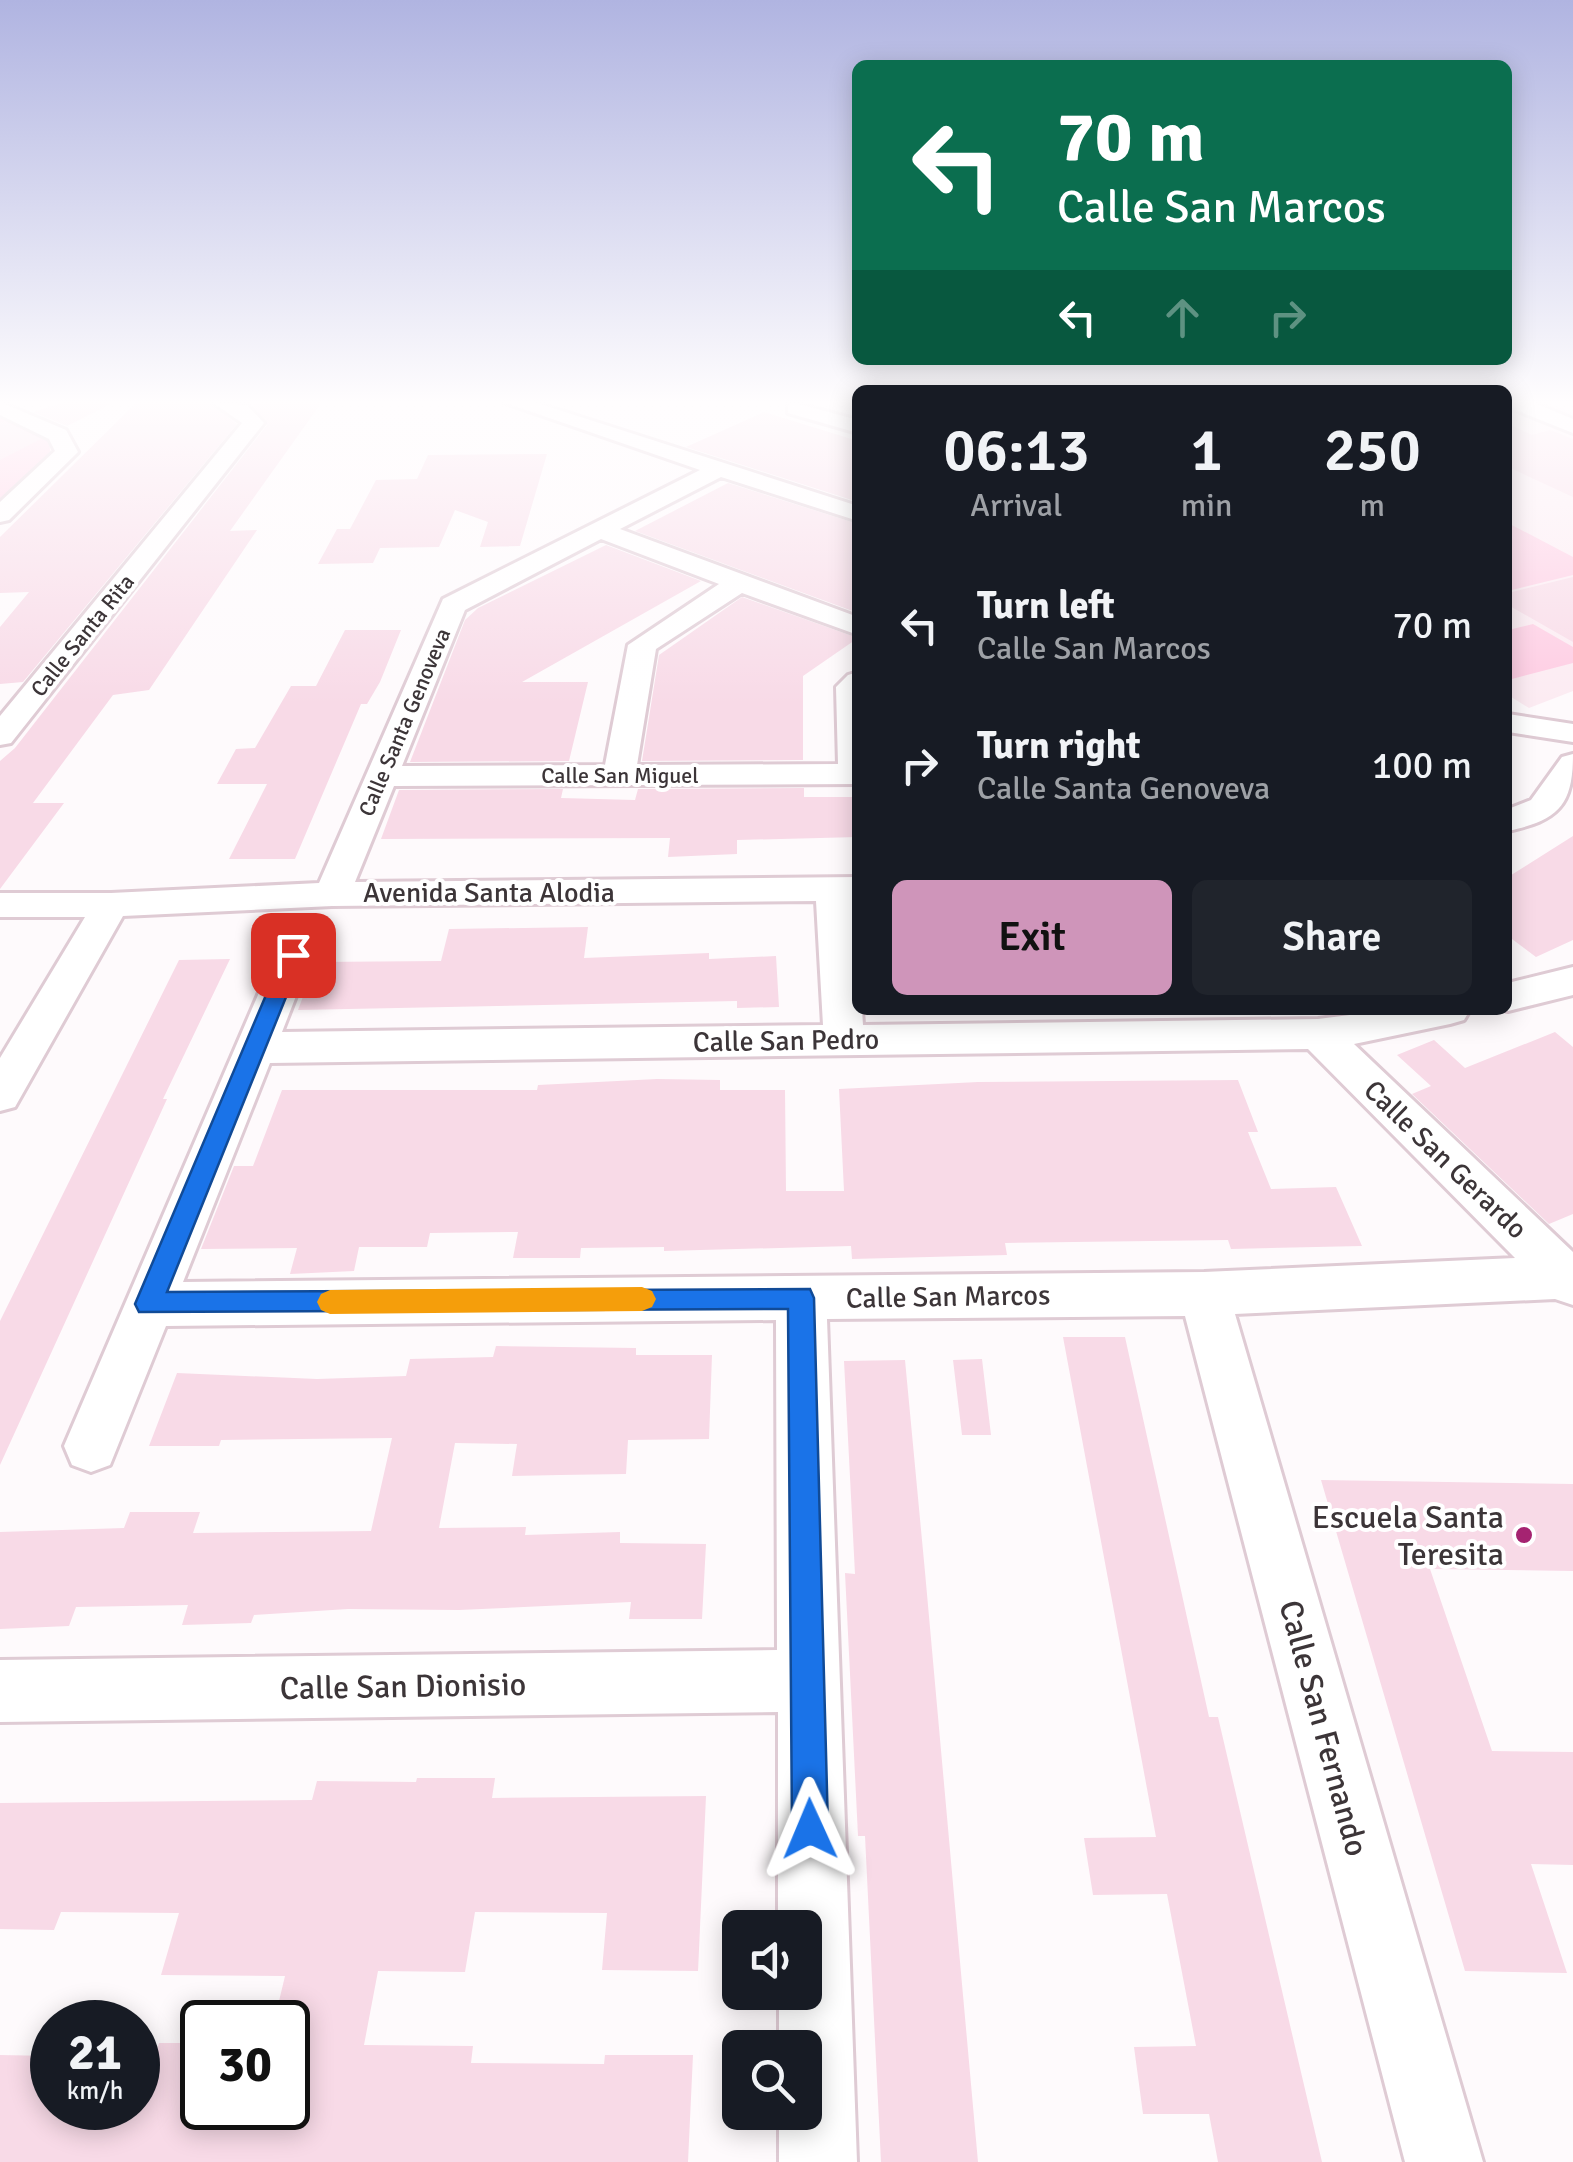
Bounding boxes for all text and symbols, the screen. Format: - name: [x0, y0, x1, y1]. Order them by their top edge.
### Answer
- text: 70 m: [1057, 94, 1205, 180]
- icon: left: [892, 100, 1022, 230]
- text: Calle San Marcos: [1057, 180, 1386, 235]
- icon: left: [1050, 290, 1105, 345]
- icon: ahead: [1155, 290, 1210, 345]
- icon: right: [1260, 290, 1315, 345]
- text: 06:13: [943, 414, 1090, 488]
- text: 1: [1190, 414, 1223, 488]
- text: 250: [1324, 414, 1421, 488]
- text: Arrival: [970, 486, 1063, 525]
- text: min: [1181, 486, 1232, 525]
- text: m: [1359, 486, 1385, 525]
- street label: Calle Santa Rita: [25, 569, 140, 702]
- text: Turn left: [977, 582, 1115, 629]
- icon: left: [892, 598, 947, 653]
- text: 70 m: [1392, 602, 1472, 649]
- street label: Calle Santa Genoveva: [353, 624, 456, 820]
- text: Calle San Marcos: [977, 629, 1211, 668]
- text: Turn right: [977, 722, 1141, 769]
- icon: right: [892, 738, 947, 793]
- text: 100 m: [1372, 742, 1472, 789]
- street label: Calle San Miguel: [541, 762, 699, 789]
- text: Calle Santa Genoveva: [977, 769, 1270, 808]
- street label: Avenida Santa Alodia: [363, 876, 615, 910]
- button: Exit: [892, 880, 1172, 995]
- button: Share: [1192, 880, 1472, 995]
- pin: [251, 913, 336, 998]
- icon: arrive: [266, 928, 321, 983]
- street label: Calle San Pedro: [693, 1022, 880, 1060]
- street label: Calle San Gerardo: [1357, 1073, 1534, 1246]
- street label: Calle San Marcos: [845, 1278, 1051, 1316]
- place label: Escuela Santa Teresita: [1312, 1498, 1504, 1574]
- marker: Escuela Santa Teresita: [1513, 1524, 1535, 1546]
- street label: Calle San Fernando: [1271, 1596, 1376, 1860]
- street label: Calle San Dionisio: [279, 1665, 527, 1708]
- position arrow: [758, 1777, 862, 1881]
- map controls: [722, 1910, 822, 2130]
- button: sound: [722, 1910, 822, 2010]
- speed limit sign: 30: [180, 2000, 310, 2130]
- text: 21: [68, 2022, 122, 2084]
- button: search: [722, 2030, 822, 2130]
- text: km/h: [67, 2075, 123, 2106]

